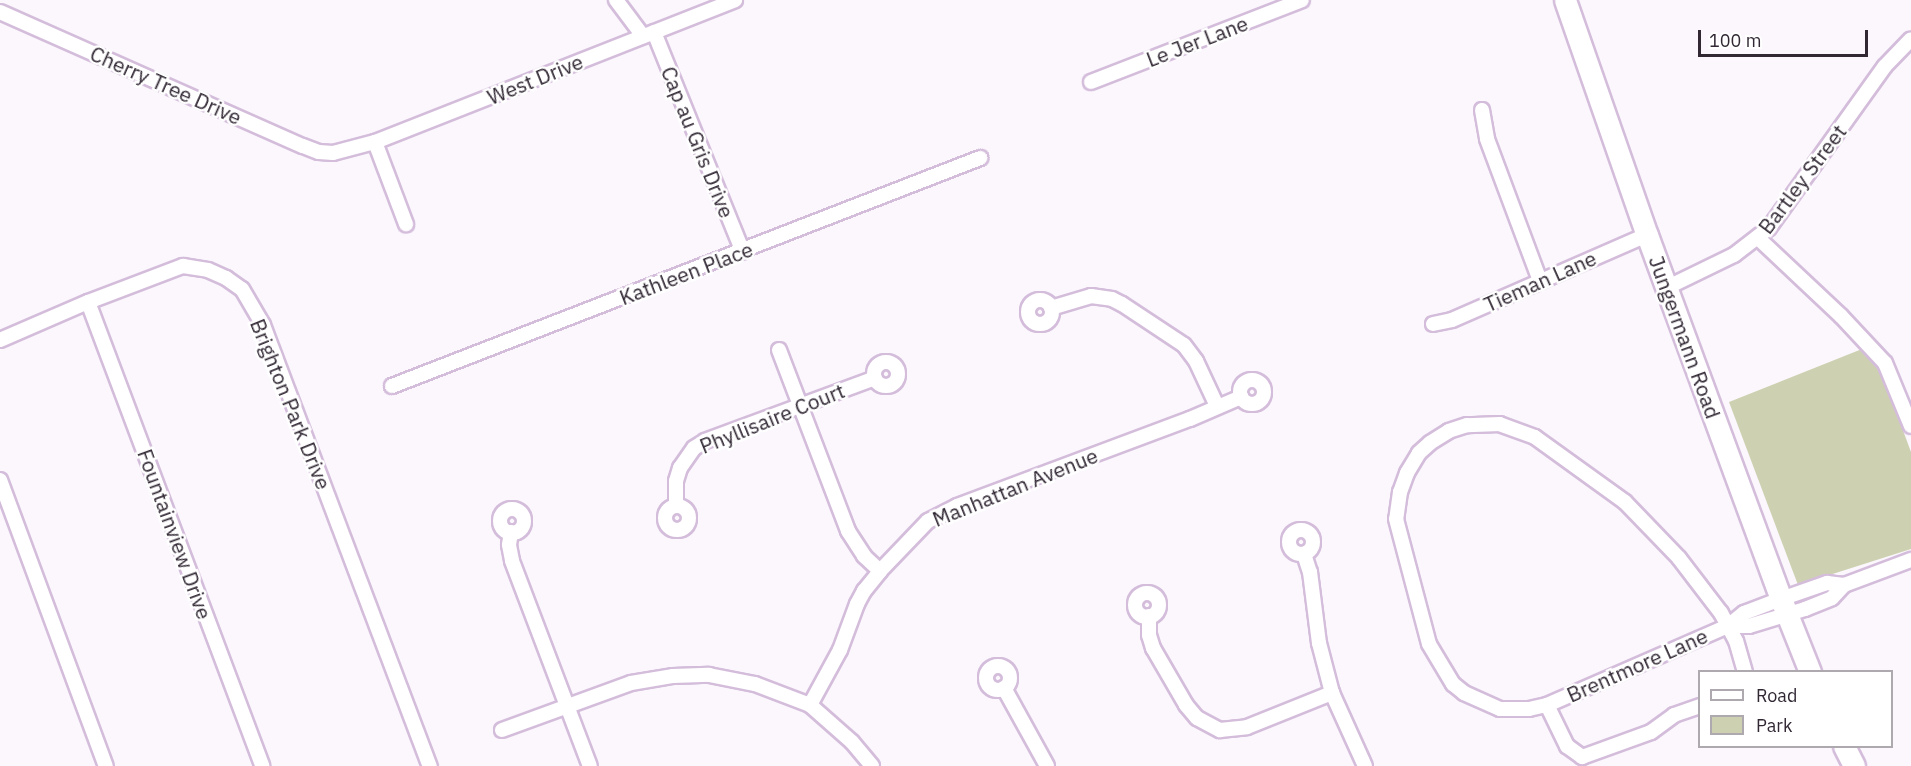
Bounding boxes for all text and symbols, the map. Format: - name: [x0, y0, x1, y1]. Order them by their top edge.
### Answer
- street label: Le Jer Lane: [1143, 10, 1251, 72]
- scale bar: [1701, 18, 1870, 56]
- text: 100 m: [1709, 29, 1761, 52]
- street label: Cherry Tree Drive: [86, 40, 246, 130]
- street label: West Drive: [483, 48, 587, 110]
- street label: Cap au Gris Drive: [656, 63, 740, 221]
- street label: Bartley Street: [1753, 119, 1851, 239]
- street label: Kathleen Place: [616, 236, 756, 310]
- street label: Tieman Lane: [1480, 245, 1600, 317]
- street label: Jungermann Road: [1644, 252, 1726, 422]
- street label: Brighton Park Drive: [245, 315, 337, 493]
- street label: Phyllisaire Court: [696, 377, 848, 459]
- street label: Manhattan Avenue: [929, 442, 1101, 532]
- street label: Fountainview Drive: [133, 445, 217, 623]
- street label: Brentmore Lane: [1563, 623, 1711, 707]
- legend: [1698, 670, 1893, 748]
- text: Road: [1756, 684, 1797, 707]
- text: Park: [1756, 714, 1792, 737]

